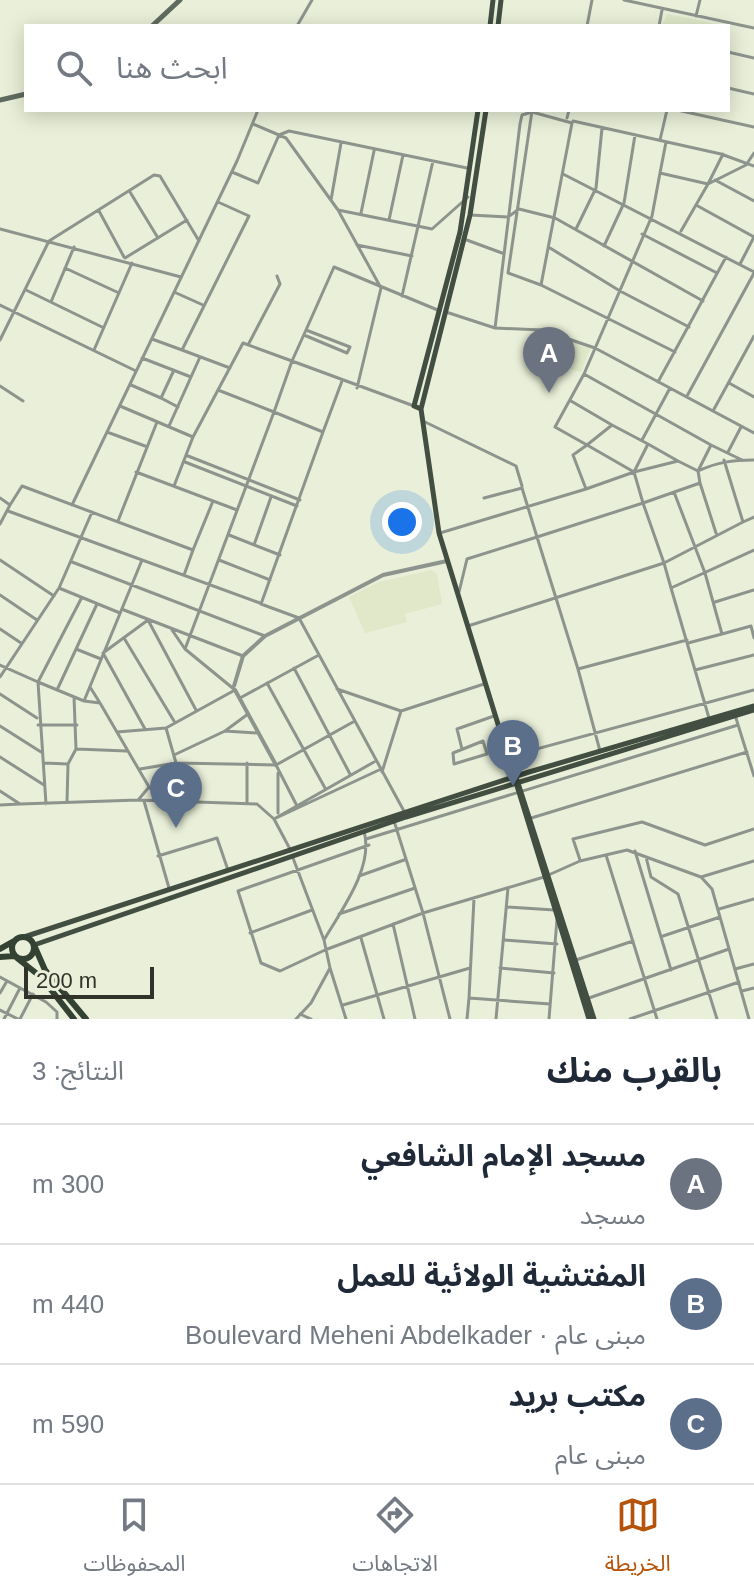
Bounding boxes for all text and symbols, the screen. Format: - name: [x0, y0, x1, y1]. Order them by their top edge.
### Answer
- search box: [24, 24, 730, 112]
- icon: search: [52, 46, 96, 90]
- text: ابحث هنا: [116, 51, 228, 84]
- pin: A: [523, 327, 575, 393]
- your location: [382, 502, 422, 542]
- pin: B: [487, 720, 539, 786]
- pin: C: [150, 762, 202, 828]
- scale bar: [24, 963, 154, 999]
- text: 200 m: [36, 968, 97, 993]
- text: بالقرب منك: [547, 1051, 722, 1089]
- text: النتائج: 3: [32, 1056, 124, 1086]
- text: مسجد الإمام الشافعي: [361, 1139, 646, 1172]
- text: 300 m: [32, 1169, 104, 1199]
- text: A: [687, 1169, 705, 1199]
- text: مسجد: [580, 1200, 646, 1230]
- text: المفتشية الولائية للعمل: [337, 1259, 646, 1292]
- text: 440 m: [32, 1289, 104, 1319]
- text: B: [687, 1289, 705, 1319]
- text: مبنى عام · Boulevard Meheni Abdelkader: [185, 1320, 646, 1350]
- text: مكتب بريد: [508, 1379, 646, 1412]
- text: 590 m: [32, 1409, 104, 1439]
- text: C: [687, 1409, 705, 1439]
- text: مبنى عام: [555, 1440, 646, 1470]
- tab: المحفوظات: [83, 1493, 185, 1587]
- tab: الاتجاهات: [352, 1493, 438, 1587]
- tab: الخريطة: [605, 1493, 671, 1587]

